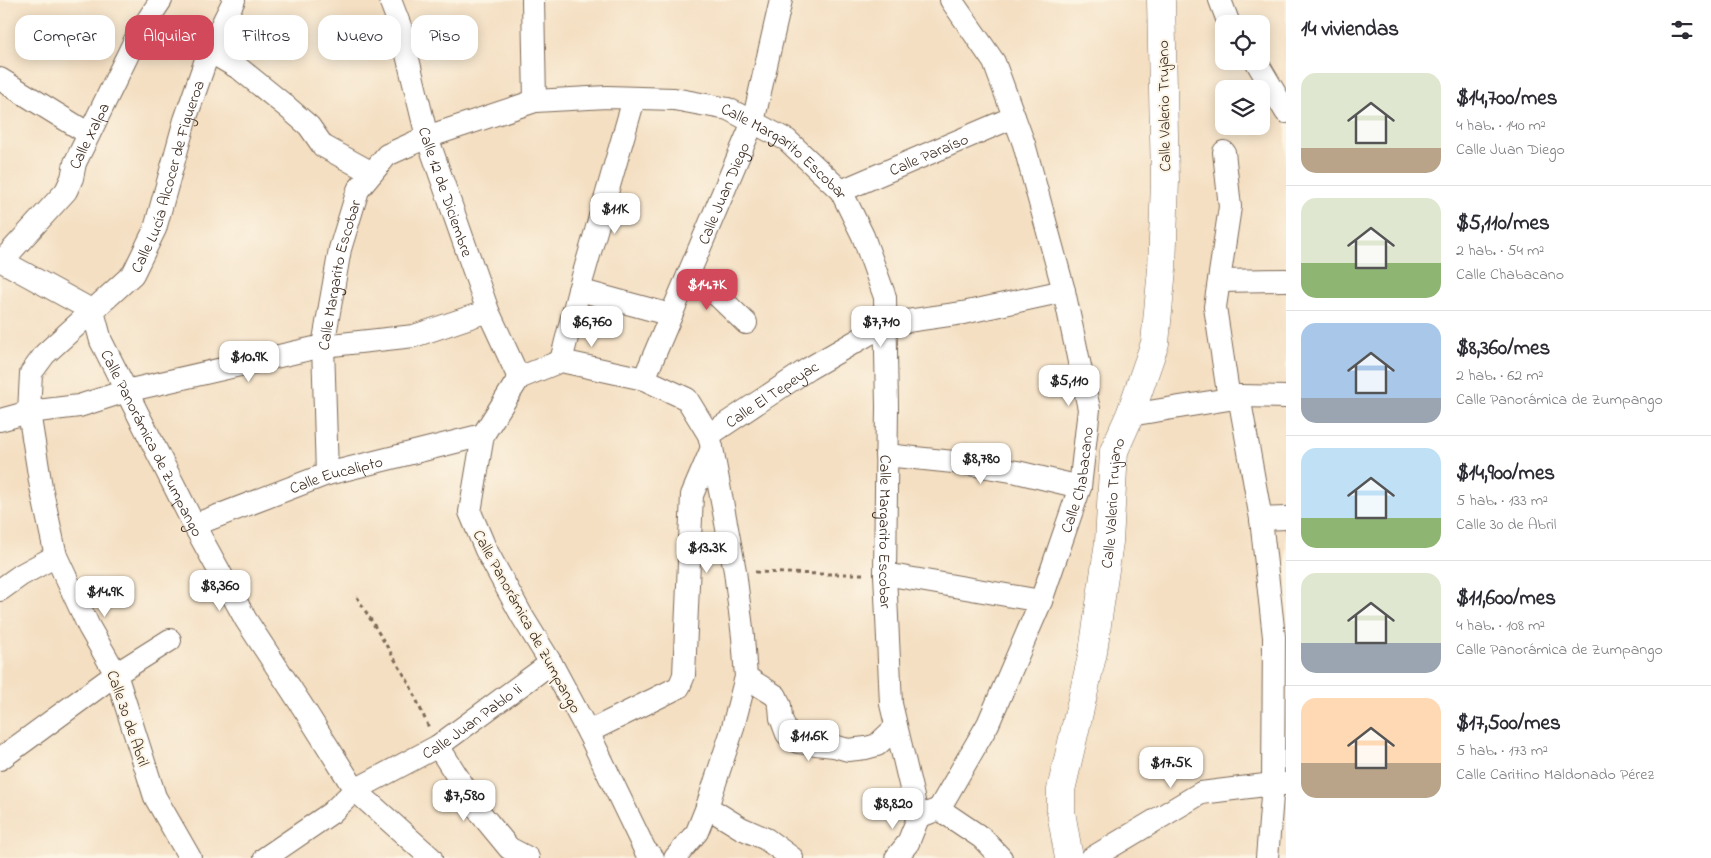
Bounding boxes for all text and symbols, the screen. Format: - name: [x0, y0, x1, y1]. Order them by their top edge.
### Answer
- chip: Comprar: [15, 15, 115, 60]
- chip: Alquilar: [125, 15, 214, 60]
- chip: Filtros: [224, 15, 308, 60]
- chip: Nuevo: [318, 15, 401, 60]
- chip: Piso: [411, 15, 478, 60]
- map controls: [1215, 15, 1270, 135]
- button: locate: [1215, 15, 1270, 70]
- text: 14 viviendas: [1301, 15, 1399, 45]
- icon: filters: [1668, 16, 1696, 44]
- street label: Calle Valerio Trujano: [1152, 40, 1178, 172]
- street label: Calle Lucía Alcocer de Figueroa: [125, 77, 212, 277]
- button: layers: [1215, 80, 1270, 135]
- text: $14,700/mes: [1456, 84, 1557, 114]
- icon: home: [1341, 93, 1401, 153]
- street label: Calle Margarito Escobar: [719, 98, 853, 203]
- street label: Calle Xalpa: [64, 99, 117, 171]
- text: 4 hab. · 140 m²: [1456, 114, 1546, 138]
- street label: Calle 12 de Diciembre: [411, 125, 478, 261]
- street label: Calle Paraíso: [886, 128, 972, 183]
- text: Calle Juan Diego: [1456, 138, 1565, 162]
- street label: Calle Juan Diego: [692, 139, 757, 249]
- pin: $11K: [585, 192, 645, 235]
- street label: Calle Margarito Escobar: [312, 197, 368, 352]
- text: $11K: [601, 197, 629, 221]
- text: $5,110/mes: [1456, 209, 1550, 239]
- icon: home: [1341, 218, 1401, 278]
- text: 2 hab. · 54 m²: [1456, 239, 1544, 263]
- text: Calle Chabacano: [1456, 263, 1564, 287]
- pin: $14.7K: [666, 268, 748, 311]
- text: $14.7K: [688, 273, 726, 297]
- pin: $6,760: [551, 306, 633, 348]
- pin: $7,710: [840, 306, 922, 348]
- text: $6,760: [572, 310, 612, 334]
- text: $7,710: [862, 310, 900, 334]
- text: $8,360/mes: [1456, 334, 1550, 364]
- pin: $10.9K: [208, 340, 290, 383]
- icon: home: [1341, 343, 1401, 403]
- text: $10.9K: [230, 345, 268, 369]
- street label: Calle Panorámica de Zumpango: [93, 346, 208, 542]
- street label: Calle El Tepeyac: [721, 355, 824, 435]
- pin: $5,110: [1028, 364, 1110, 407]
- text: 2 hab. · 62 m²: [1456, 364, 1543, 388]
- text: $5,110: [1050, 369, 1088, 393]
- text: Calle Panorámica de Zumpango: [1456, 388, 1663, 412]
- street label: Calle Chabacano: [1055, 426, 1101, 537]
- street label: Calle Valerio Trujano: [1095, 434, 1133, 570]
- pin: $8,780: [940, 442, 1022, 485]
- text: $8,780: [962, 447, 1000, 471]
- street label: Calle Eucalipto: [286, 451, 386, 501]
- street label: Calle Margarito Escobar: [871, 455, 897, 609]
- text: $14,900/mes: [1456, 459, 1555, 489]
- icon: home: [1341, 468, 1401, 528]
- text: 5 hab. · 133 m²: [1456, 489, 1548, 513]
- text: Calle 30 de Abril: [1456, 513, 1556, 537]
- street label: Calle Panorámica de Zumpango: [466, 526, 587, 718]
- pin: $13.3K: [666, 532, 748, 574]
- text: $13.3K: [687, 536, 727, 560]
- pin: $8,360: [179, 570, 261, 612]
- text: $8,360: [201, 574, 240, 598]
- pin: $14.9K: [64, 576, 146, 618]
- text: $14.9K: [86, 580, 124, 604]
- text: $11,600/mes: [1456, 584, 1556, 614]
- icon: home: [1341, 593, 1401, 653]
- text: 4 hab. · 108 m²: [1456, 614, 1545, 638]
- text: Calle Panorámica de Zumpango: [1456, 638, 1663, 662]
- street label: Calle 30 de Abril: [99, 667, 155, 770]
- street label: Calle Juan Pablo Ii: [418, 678, 528, 766]
- text: $17,500/mes: [1456, 709, 1561, 739]
- icon: home: [1341, 718, 1401, 778]
- pin: $11.6K: [768, 720, 850, 762]
- text: $11.6K: [790, 724, 828, 748]
- text: 5 hab. · 173 m²: [1456, 739, 1548, 763]
- pin: $17.5K: [1130, 746, 1212, 789]
- text: $17.5K: [1150, 751, 1192, 775]
- text: Calle Caritino Maldonado Pérez: [1456, 763, 1654, 787]
- pin: $7,580: [423, 780, 505, 822]
- text: $7,580: [443, 784, 485, 808]
- pin: $8,820: [852, 788, 934, 830]
- text: $8,820: [873, 792, 913, 816]

